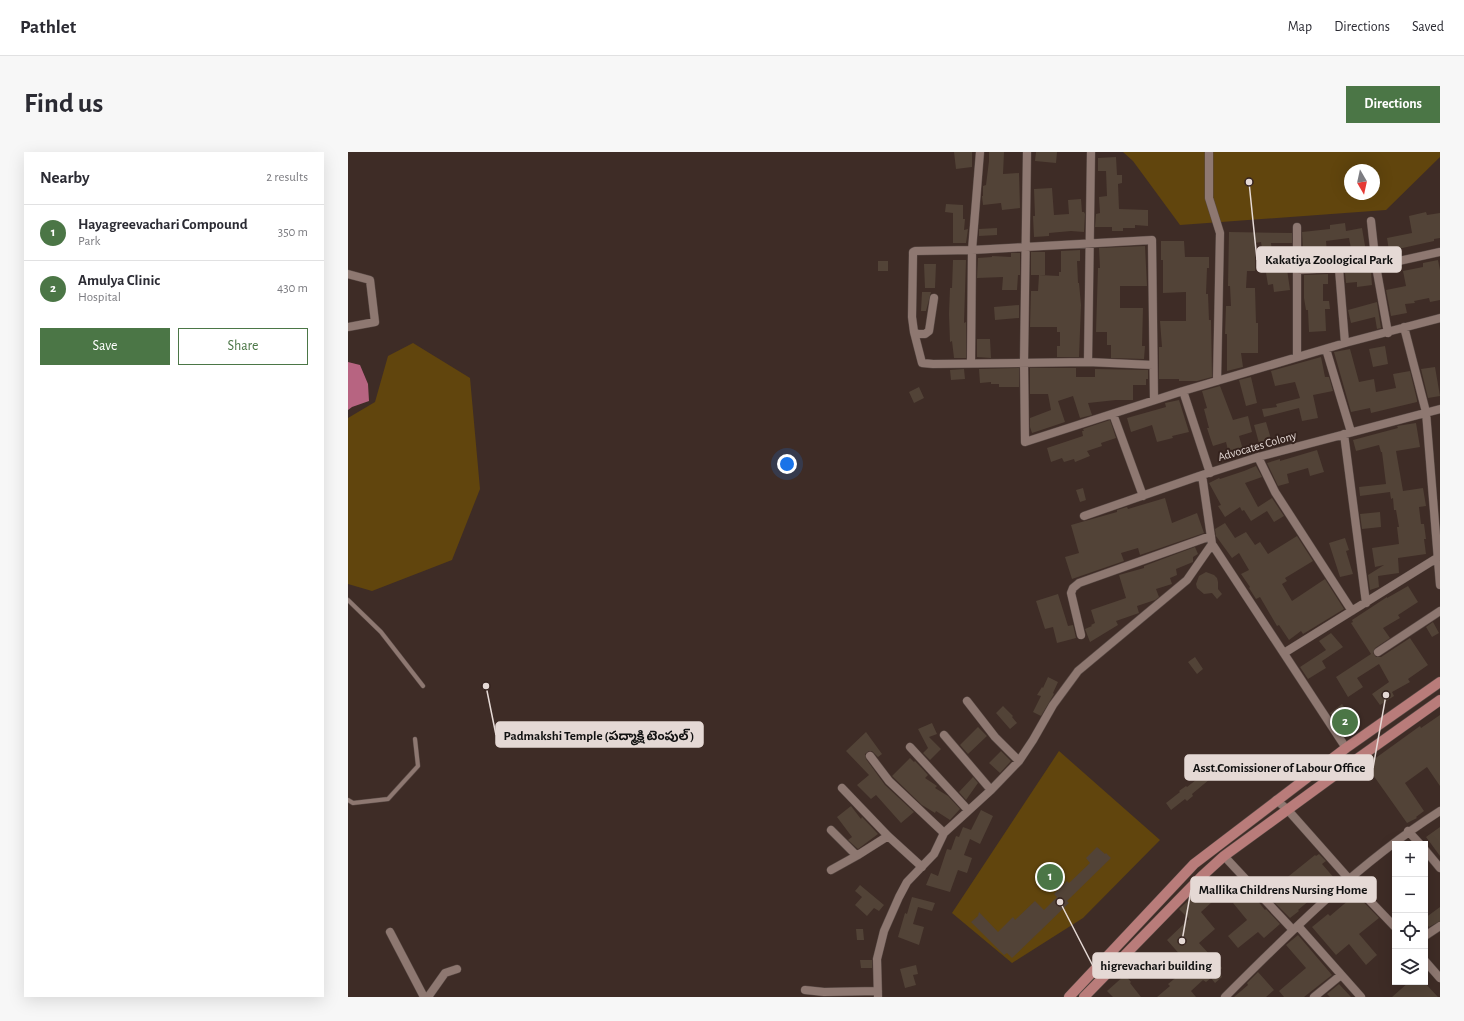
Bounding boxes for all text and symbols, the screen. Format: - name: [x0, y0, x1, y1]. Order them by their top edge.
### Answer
- text: Pathlet: [20, 18, 76, 37]
- text: Map: [1288, 20, 1312, 34]
- text: Directions: [1334, 20, 1390, 34]
- text: Saved: [1412, 20, 1444, 34]
- button: Directions: [1346, 86, 1440, 123]
- text: Find us: [24, 90, 103, 118]
- north arrow: [1344, 164, 1380, 200]
- text: Nearby: [40, 169, 90, 186]
- text: 2 results: [266, 171, 308, 184]
- text: Hayagreevachari Compound: [78, 217, 248, 232]
- text: 1: [51, 226, 55, 239]
- text: 350 m: [278, 226, 308, 239]
- text: Park: [78, 235, 100, 248]
- callout: Kakatiya Zoological Park: [1257, 247, 1401, 272]
- text: Kakatiya Zoological Park: [1265, 254, 1393, 267]
- text: Amulya Clinic: [78, 273, 160, 288]
- text: 2: [50, 282, 56, 295]
- text: 430 m: [277, 282, 308, 295]
- text: Hospital: [78, 291, 121, 304]
- button: Save: [40, 328, 170, 365]
- button: Share: [178, 328, 308, 365]
- street label: Advocates Colony: [1216, 429, 1298, 464]
- your location: [777, 454, 797, 474]
- pin: 2: [1332, 707, 1358, 737]
- callout: Padmakshi Temple (పద్మాక్షి టెంపుల్ ): [496, 722, 703, 747]
- text: Padmakshi Temple (పద్మాక్షి టెంపుల్ ): [504, 728, 694, 746]
- callout: Asst.Comissioner of Labour Office: [1185, 755, 1373, 780]
- text: Asst.Comissioner of Labour Office: [1193, 762, 1365, 775]
- map controls: [1392, 841, 1428, 985]
- button: +: [1392, 841, 1428, 877]
- pin: 1: [1037, 862, 1063, 892]
- callout: Mallika Childrens Nursing Home: [1191, 877, 1376, 902]
- button: −: [1392, 877, 1428, 913]
- text: Mallika Childrens Nursing Home: [1199, 884, 1367, 897]
- button: locate: [1392, 913, 1428, 949]
- button: layers: [1392, 949, 1428, 985]
- callout: higrevachari building: [1093, 953, 1220, 978]
- text: higrevachari building: [1100, 960, 1212, 973]

